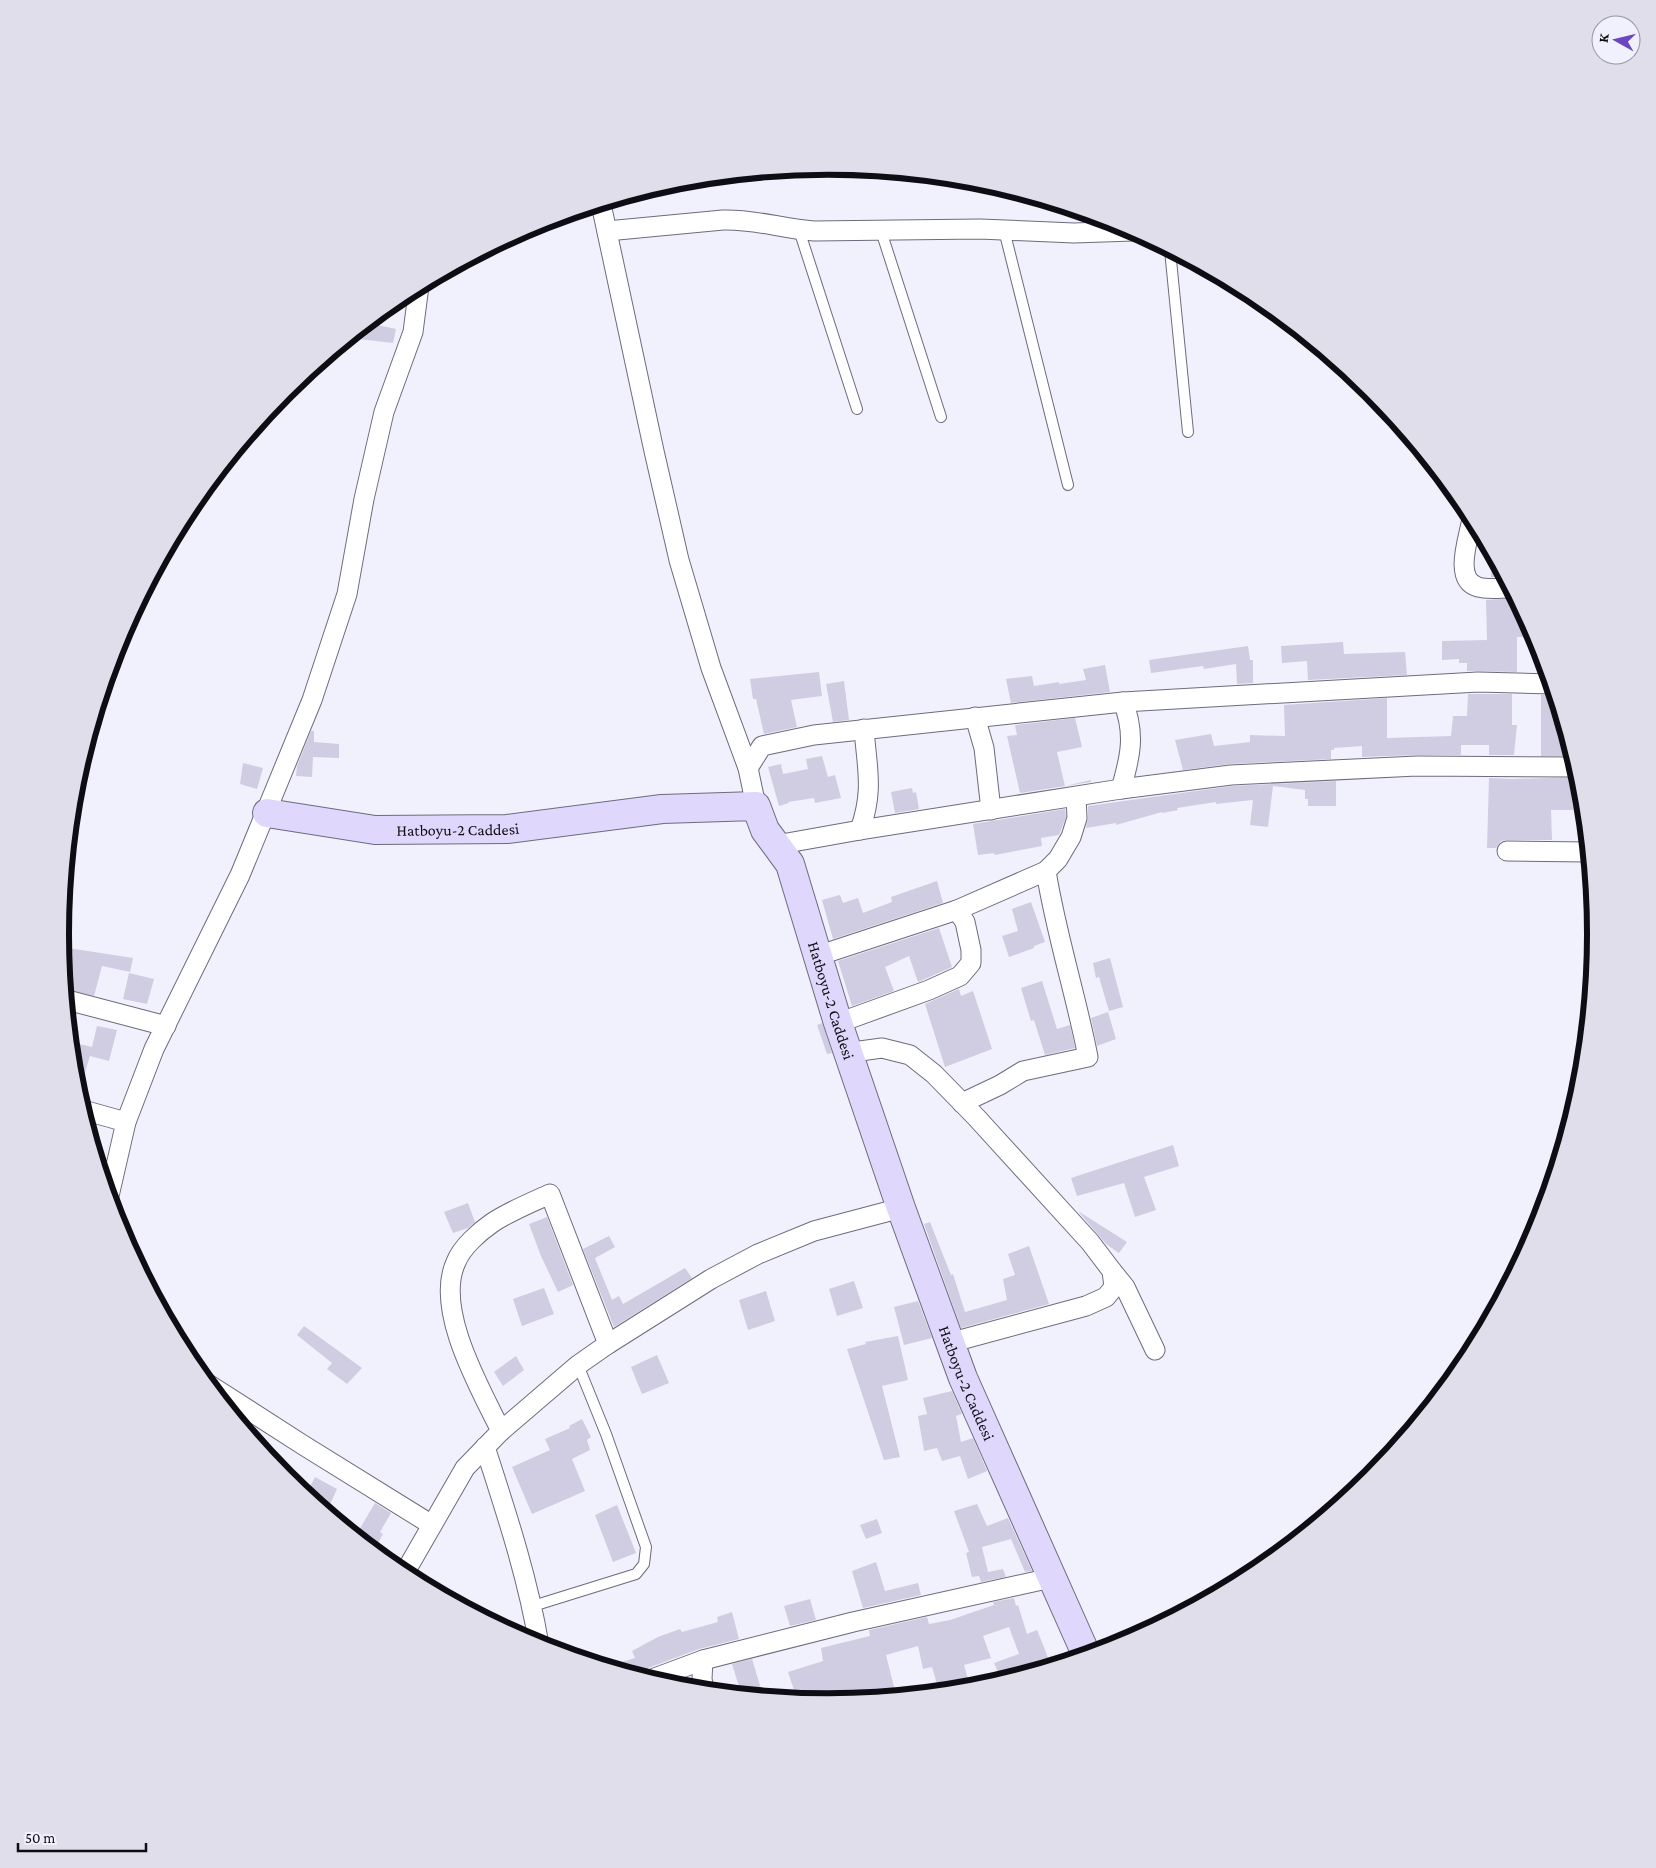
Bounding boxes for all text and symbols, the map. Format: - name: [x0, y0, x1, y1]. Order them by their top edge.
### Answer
- north arrow: [1591, 15, 1641, 65]
- text: K: [1595, 32, 1612, 44]
- street label: Hatboyu-2 Caddesi: [396, 820, 520, 840]
- street label: Hatboyu-2 Caddesi: [805, 939, 858, 1062]
- street label: Hatboyu-2 Caddesi: [936, 1323, 998, 1443]
- scale bar: [18, 1820, 145, 1852]
- text: 50 m: [25, 1830, 55, 1846]

